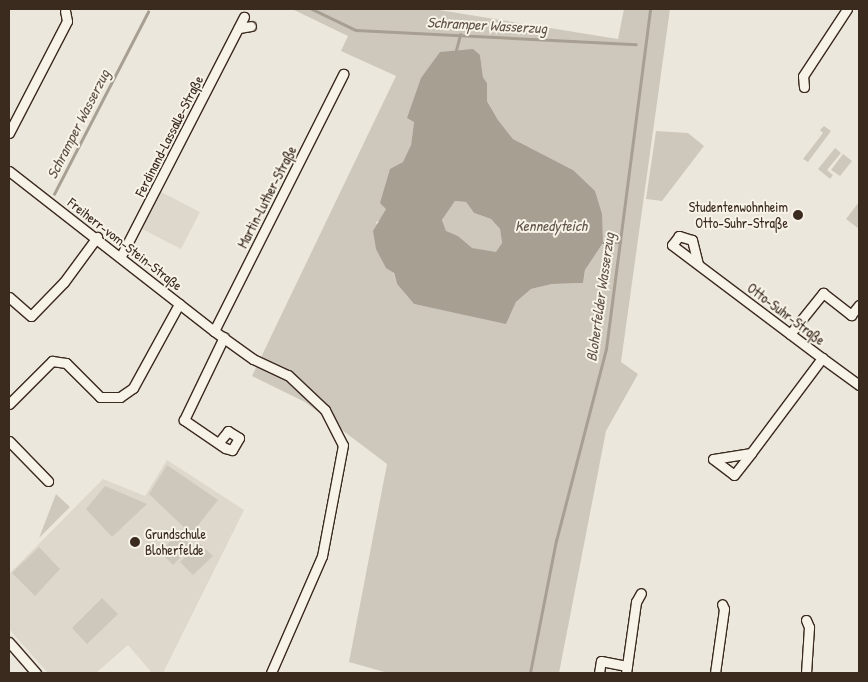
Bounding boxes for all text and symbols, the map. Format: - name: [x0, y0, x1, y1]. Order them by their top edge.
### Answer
- water label: Schramper Wasserzug: [427, 13, 547, 37]
- water label: Schramper Wasserzug: [43, 66, 113, 182]
- street label: Ferdinand-Lassalle-Straße: [131, 73, 207, 199]
- street label: Martin-Luther-Straße: [234, 143, 300, 251]
- street label: Freiherr-vom-Stein-Straße: [64, 194, 186, 294]
- place label: Studentenwohnheim Otto-Suhr-Straße: [689, 199, 788, 232]
- marker: Studentenwohnheim Otto-Suhr-Straße: [792, 209, 804, 221]
- water label: Kennedyteich: [515, 217, 587, 235]
- water label: Bloherfelder Wasserzug: [582, 232, 618, 362]
- street label: Otto-Suhr-Straße: [744, 279, 828, 349]
- place label: Grundschule Bloherfelde: [145, 526, 206, 558]
- marker: Grundschule Bloherfelde: [129, 536, 141, 548]

